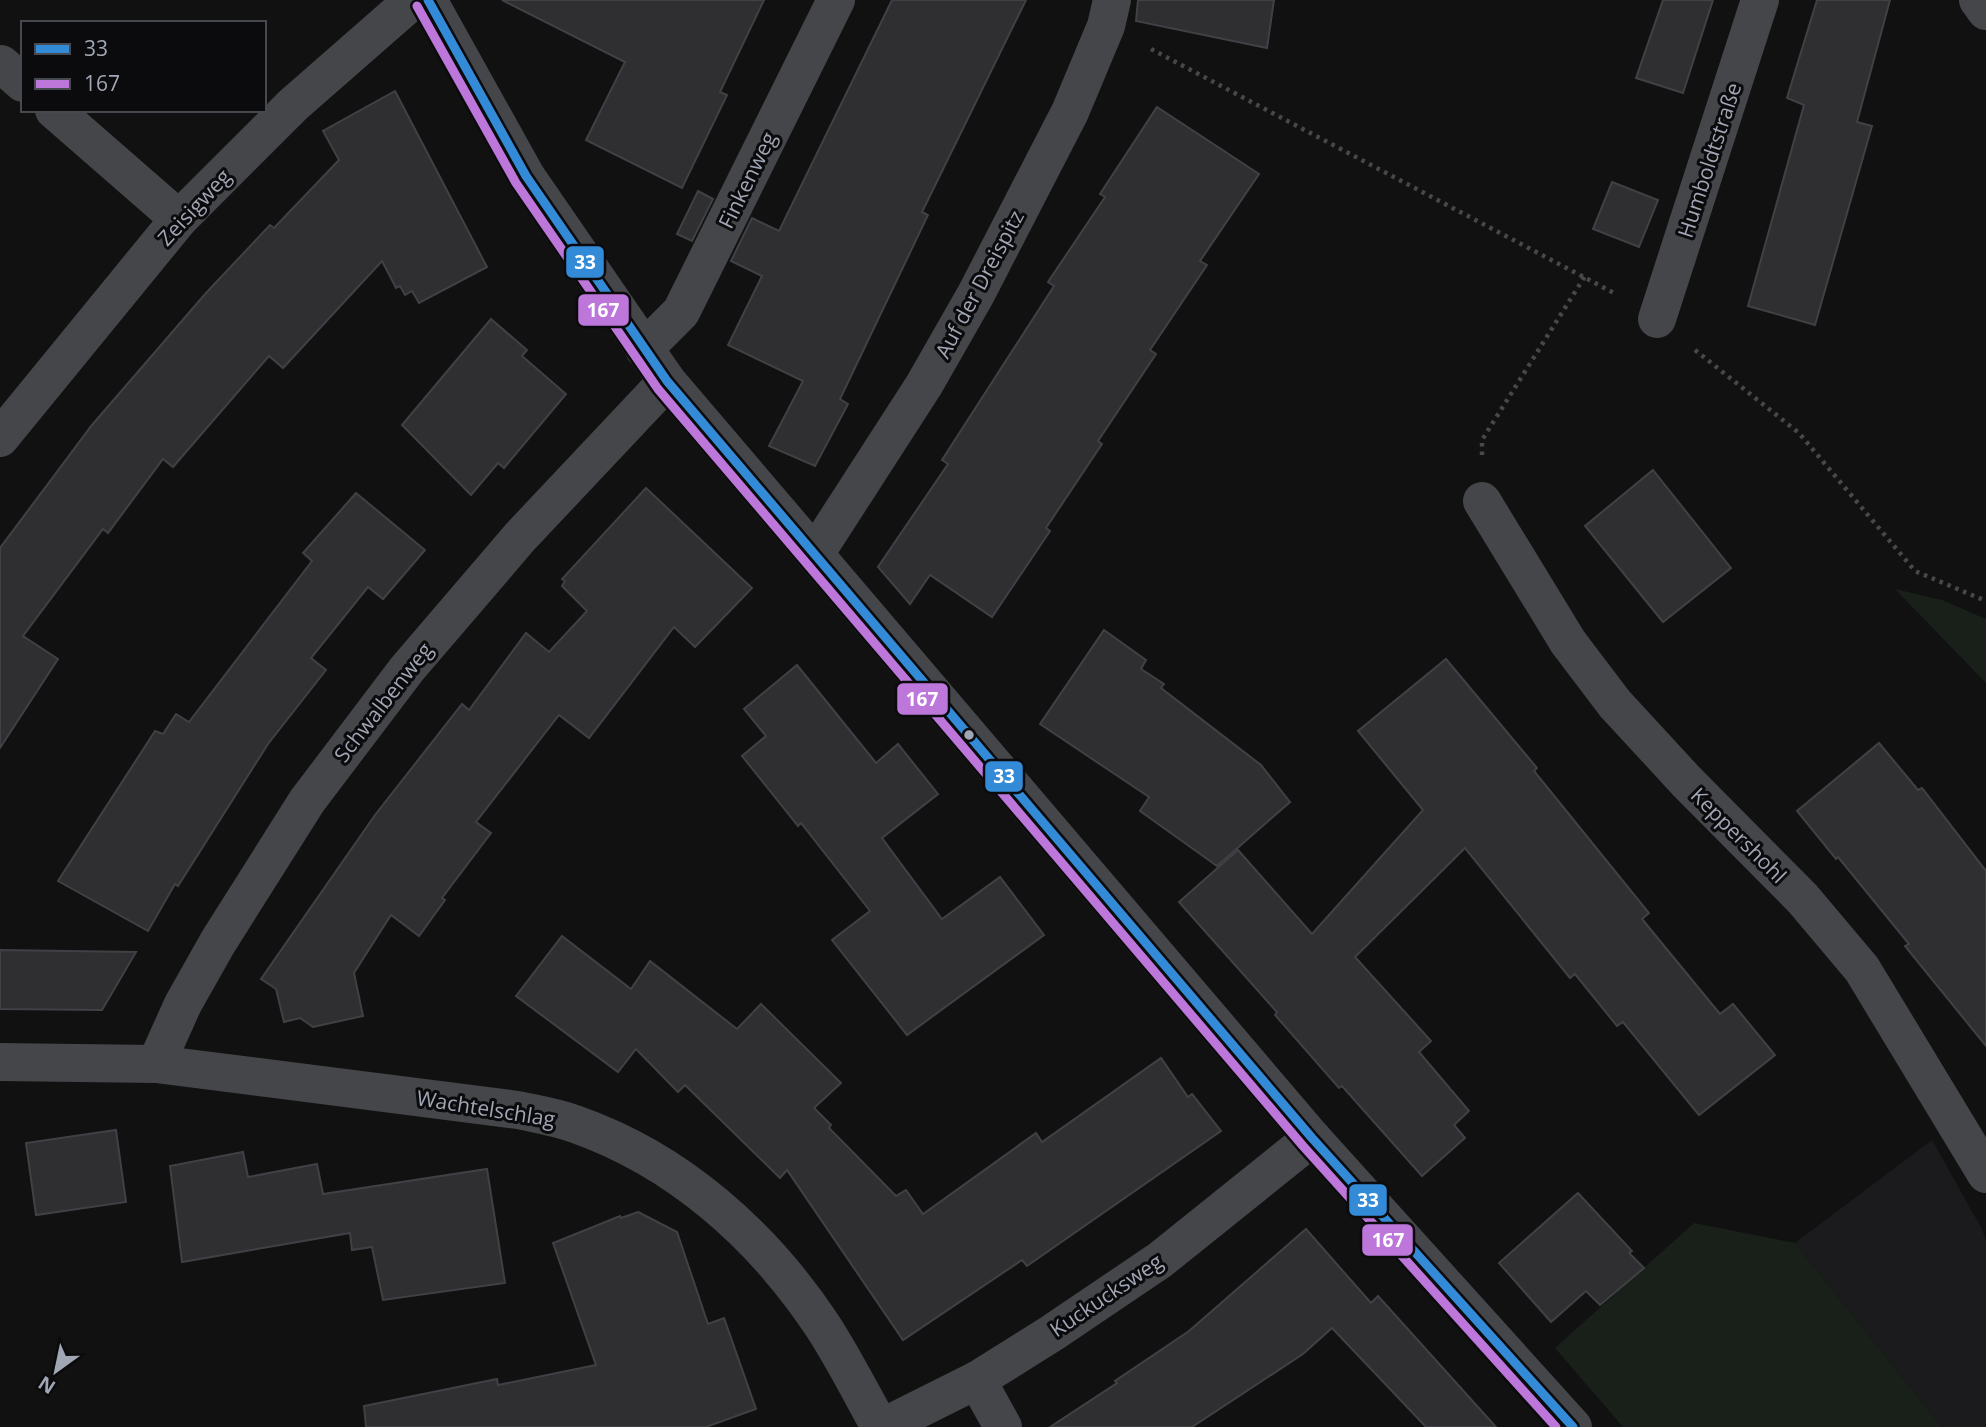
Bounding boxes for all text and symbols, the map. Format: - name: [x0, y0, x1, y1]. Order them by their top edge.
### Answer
- legend: [21, 21, 266, 112]
- text: 33: [84, 34, 108, 62]
- text: 167: [84, 69, 120, 97]
- street label: Humboldtstraße: [1671, 79, 1747, 241]
- street label: Finkenweg: [712, 127, 782, 233]
- street label: Zeisigweg: [151, 163, 237, 251]
- street label: Auf der Dreispitz: [928, 205, 1030, 363]
- line badge: 33: [565, 245, 605, 279]
- text: 33: [574, 249, 596, 275]
- line badge: 167: [577, 293, 630, 327]
- text: 167: [587, 297, 619, 323]
- street label: Schwalbenweg: [327, 636, 439, 768]
- line badge: 167: [896, 682, 949, 716]
- text: 167: [906, 686, 938, 712]
- unlabelled marker: [962, 728, 976, 742]
- line badge: 33: [984, 760, 1024, 793]
- text: 33: [993, 763, 1015, 789]
- street label: Keppershohl: [1685, 781, 1793, 889]
- street label: Wachtelschlag: [415, 1083, 557, 1133]
- line badge: 33: [1348, 1183, 1388, 1217]
- text: 33: [1357, 1187, 1379, 1213]
- line badge: 167: [1361, 1223, 1414, 1257]
- text: 167: [1372, 1227, 1404, 1253]
- street label: Kuckucksweg: [1044, 1247, 1168, 1343]
- north arrow: [21, 1336, 91, 1406]
- text: N: [33, 1370, 60, 1400]

